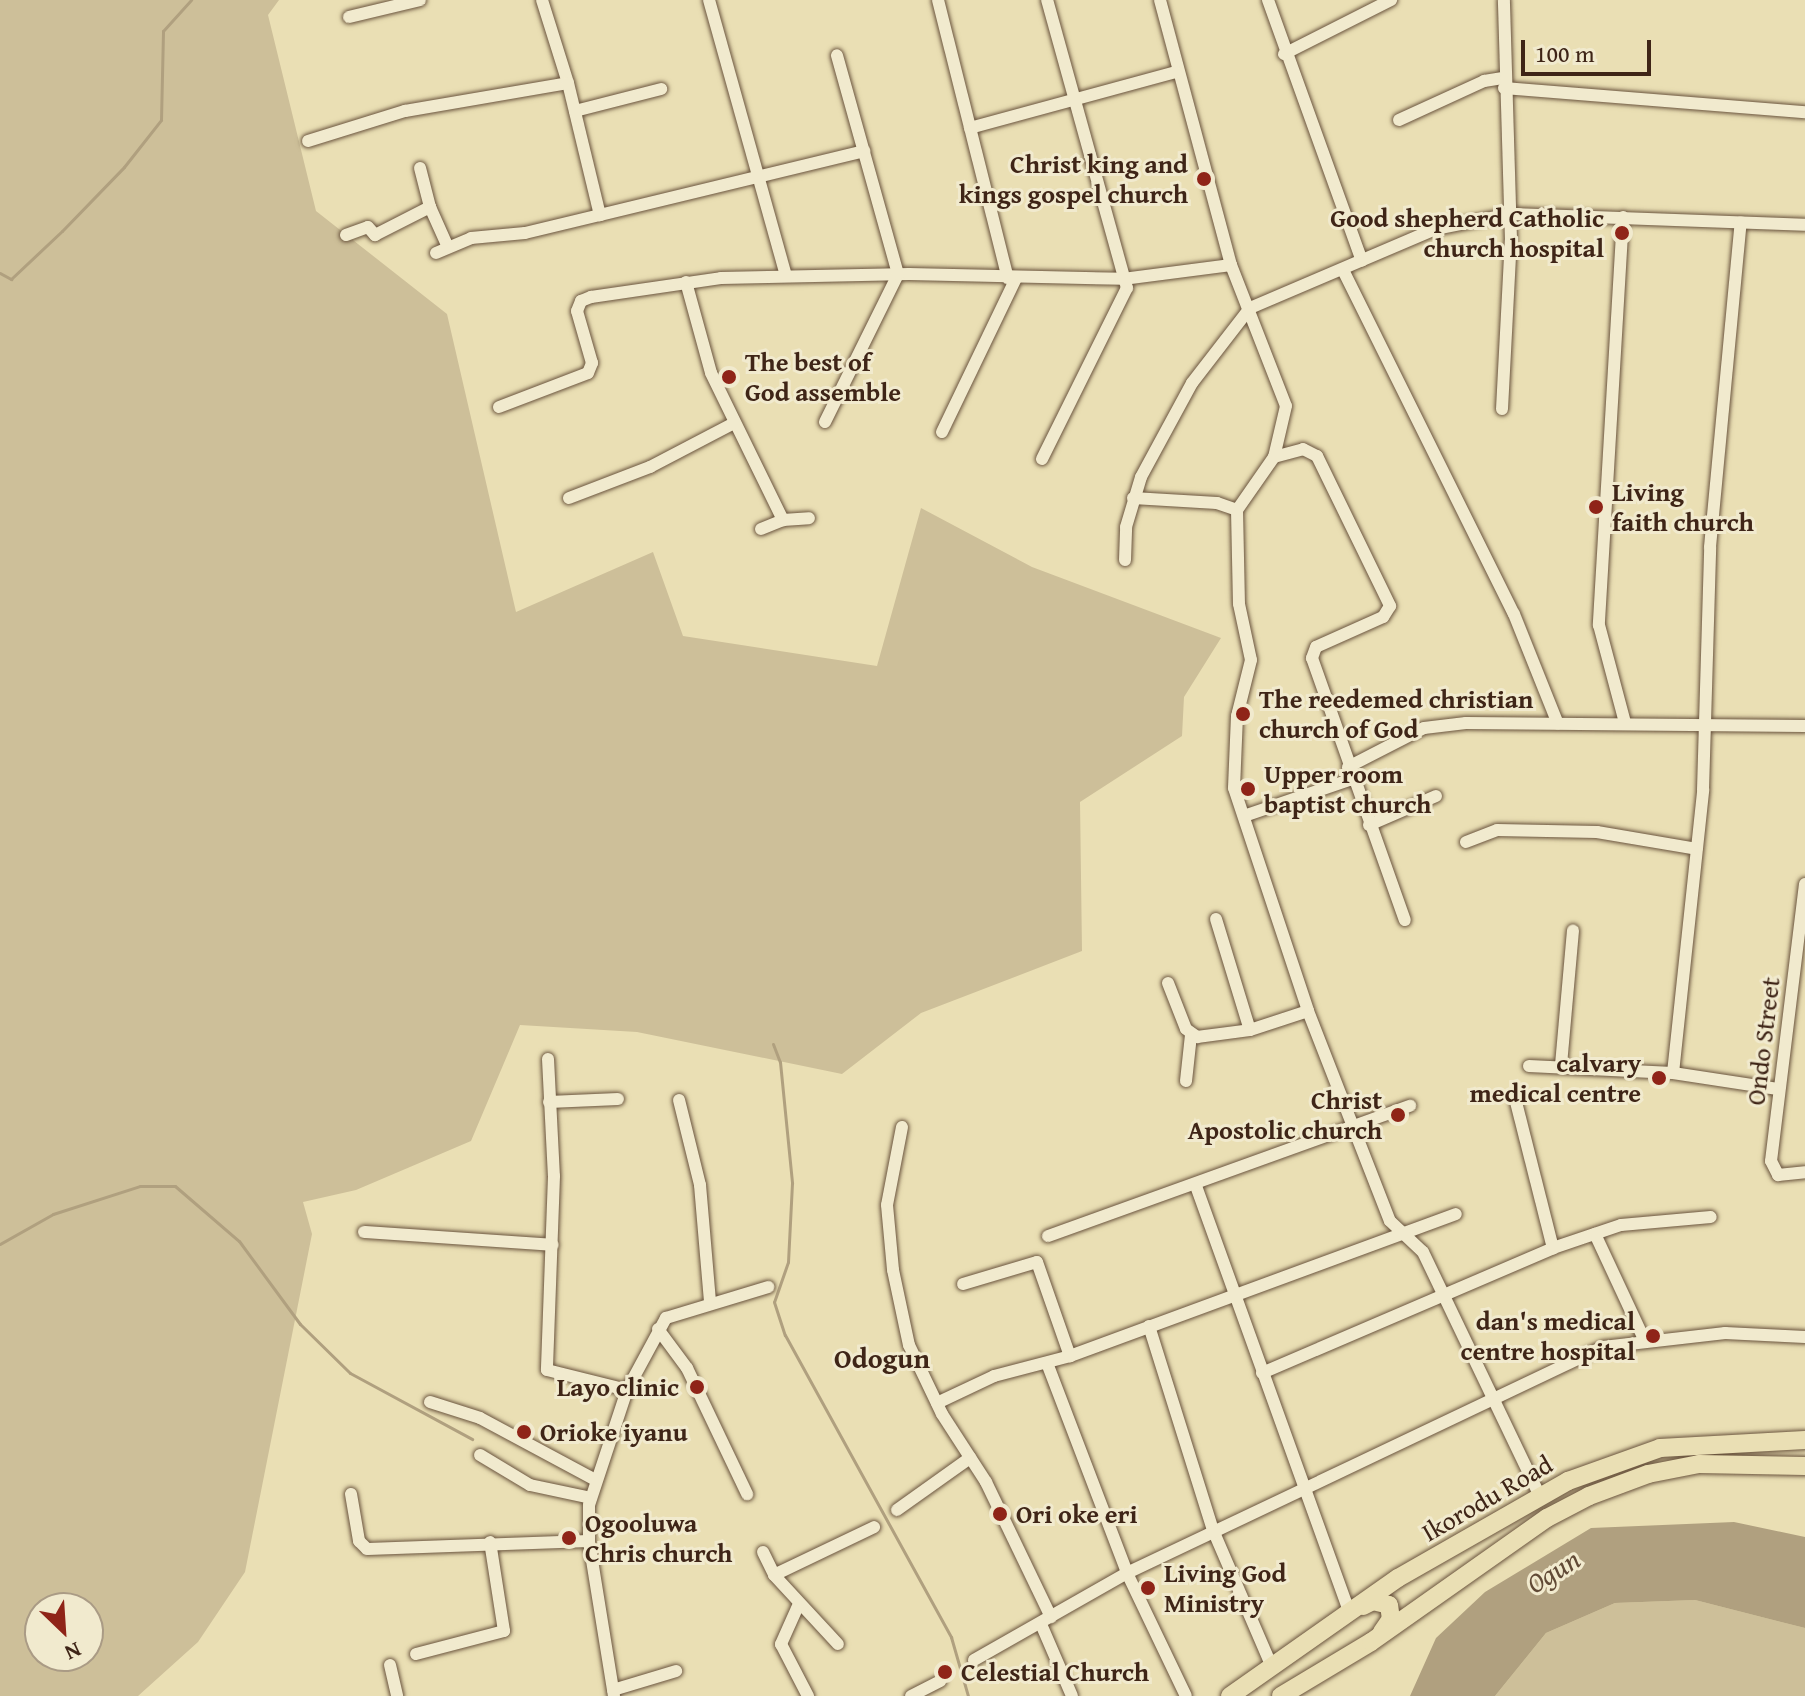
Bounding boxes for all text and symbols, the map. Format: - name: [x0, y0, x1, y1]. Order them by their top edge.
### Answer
- scale bar: [1525, 24, 1655, 74]
- text: 100 m: [1535, 36, 1595, 71]
- place label: Christ king and kings gospel church: [959, 148, 1188, 210]
- marker: Christ king and kings gospel church: [1195, 170, 1213, 188]
- place label: Good shepherd Catholic church hospital: [1330, 202, 1604, 264]
- marker: Good shepherd Catholic church hospital: [1611, 222, 1633, 244]
- place label: The best of God assemble: [745, 346, 901, 408]
- marker: The best of God assemble: [720, 368, 738, 386]
- place label: Living faith church: [1612, 476, 1754, 538]
- marker: Living faith church: [1587, 498, 1605, 516]
- place label: The reedemed christian church of God: [1259, 683, 1533, 744]
- marker: The reedemed christian church of God: [1234, 705, 1252, 723]
- place label: Upper room baptist church: [1264, 758, 1431, 820]
- marker: Upper room baptist church: [1239, 780, 1257, 798]
- street label: Ondo Street: [1740, 975, 1786, 1107]
- place label: calvary medical centre: [1470, 1047, 1641, 1108]
- marker: calvary medical centre: [1648, 1067, 1670, 1089]
- place label: Christ Apostolic church: [1188, 1084, 1382, 1146]
- marker: Christ Apostolic church: [1389, 1106, 1407, 1124]
- place label: dan's medical centre hospital: [1461, 1305, 1635, 1366]
- marker: dan's medical centre hospital: [1642, 1325, 1664, 1347]
- district label: Odogun: [834, 1341, 930, 1375]
- place label: Layo clinic: [557, 1371, 679, 1403]
- marker: Layo clinic: [686, 1376, 708, 1398]
- place label: Orioke iyanu: [540, 1416, 688, 1448]
- marker: Orioke iyanu: [515, 1423, 533, 1441]
- street label: Ikorodu Road: [1416, 1448, 1558, 1548]
- place label: Ori oke eri: [1016, 1498, 1137, 1530]
- marker: Ori oke eri: [991, 1505, 1009, 1523]
- place label: Ogooluwa Chris church: [585, 1507, 732, 1568]
- marker: Ogooluwa Chris church: [560, 1529, 578, 1547]
- water label: Ogun: [1520, 1542, 1586, 1600]
- place label: Living God Ministry: [1164, 1557, 1286, 1618]
- marker: Living God Ministry: [1139, 1579, 1157, 1597]
- north arrow: [24, 1592, 104, 1672]
- text: N: [60, 1634, 87, 1670]
- place label: Celestial Church: [961, 1656, 1149, 1688]
- marker: Celestial Church: [936, 1663, 954, 1681]

